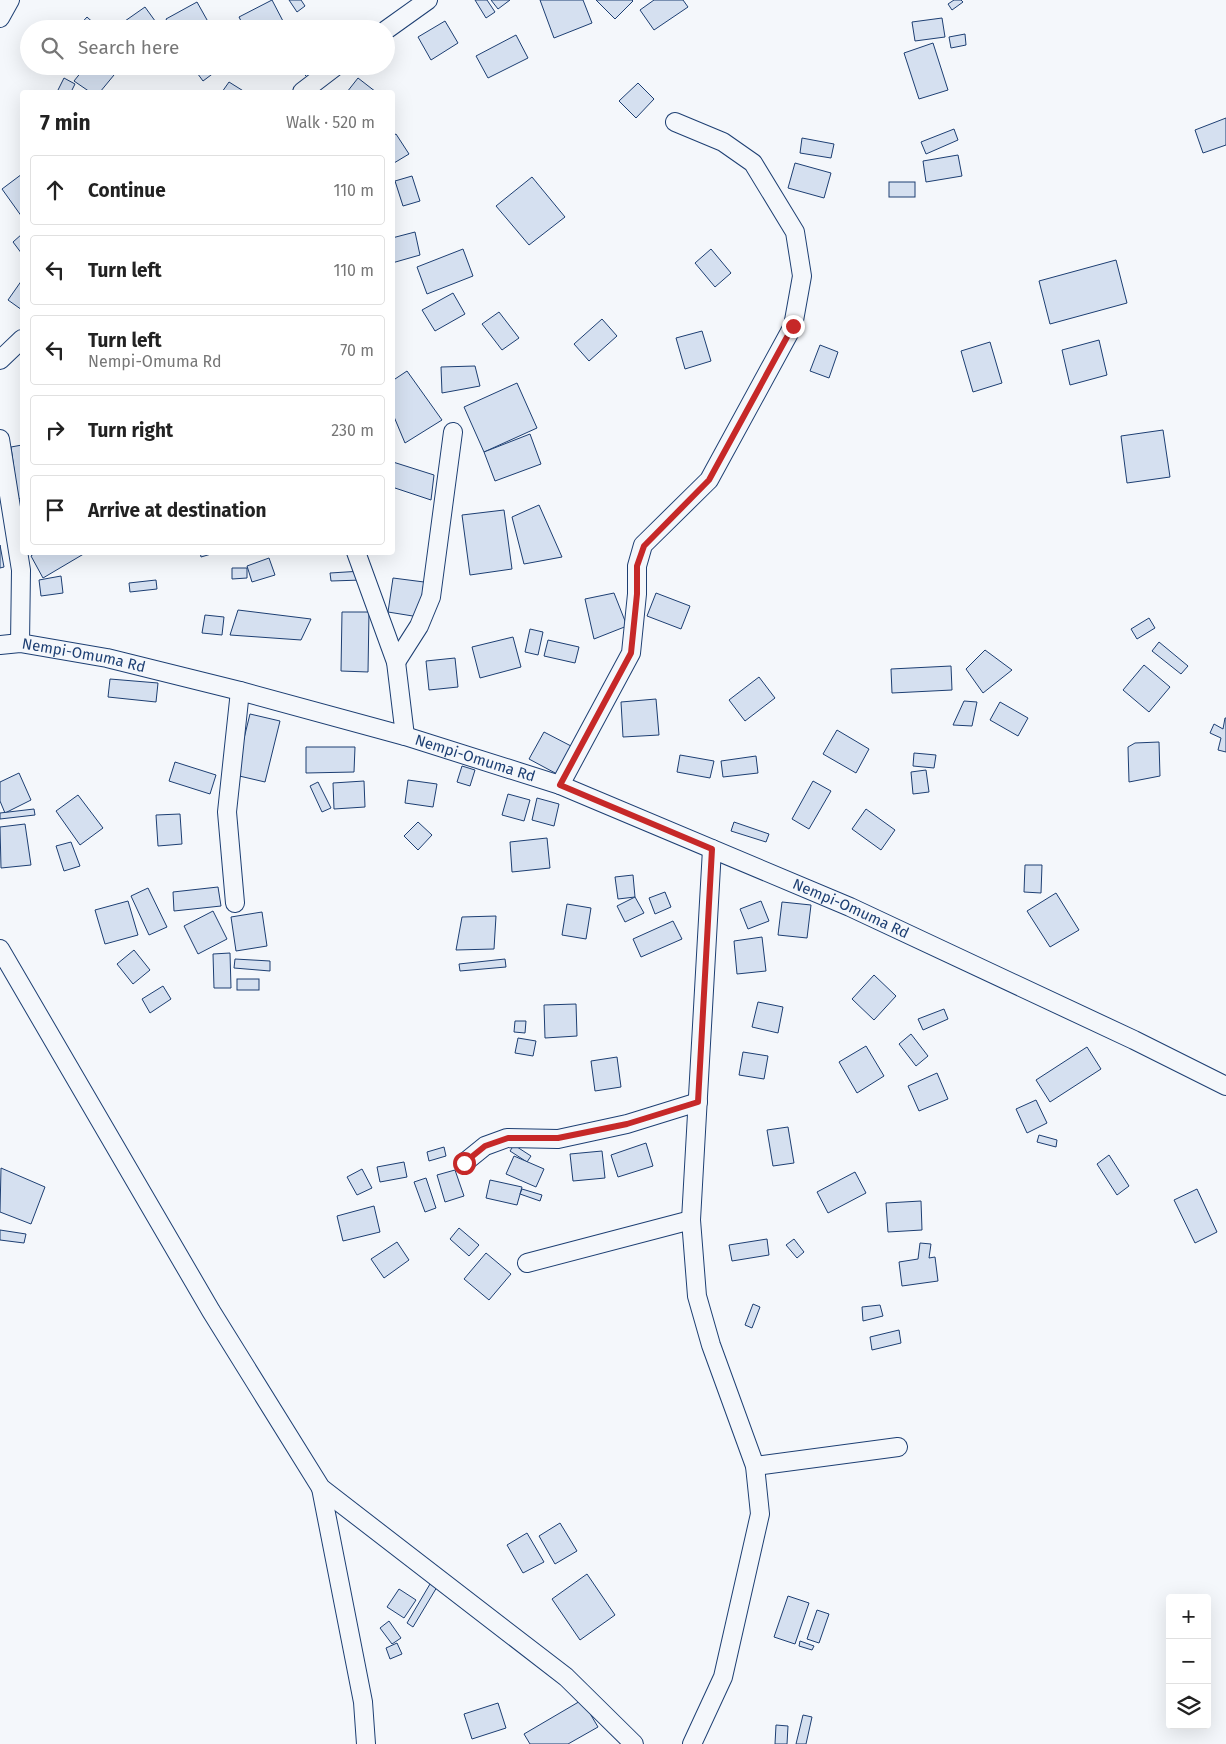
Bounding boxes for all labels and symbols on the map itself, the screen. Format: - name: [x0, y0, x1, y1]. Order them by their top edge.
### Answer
- route end: [782, 315, 805, 338]
- street label: Nempi-Omuma Rd: [21, 635, 147, 676]
- street label: Nempi-Omuma Rd: [413, 731, 538, 786]
- street label: Nempi-Omuma Rd: [790, 875, 912, 942]
- route start: [453, 1152, 476, 1175]

